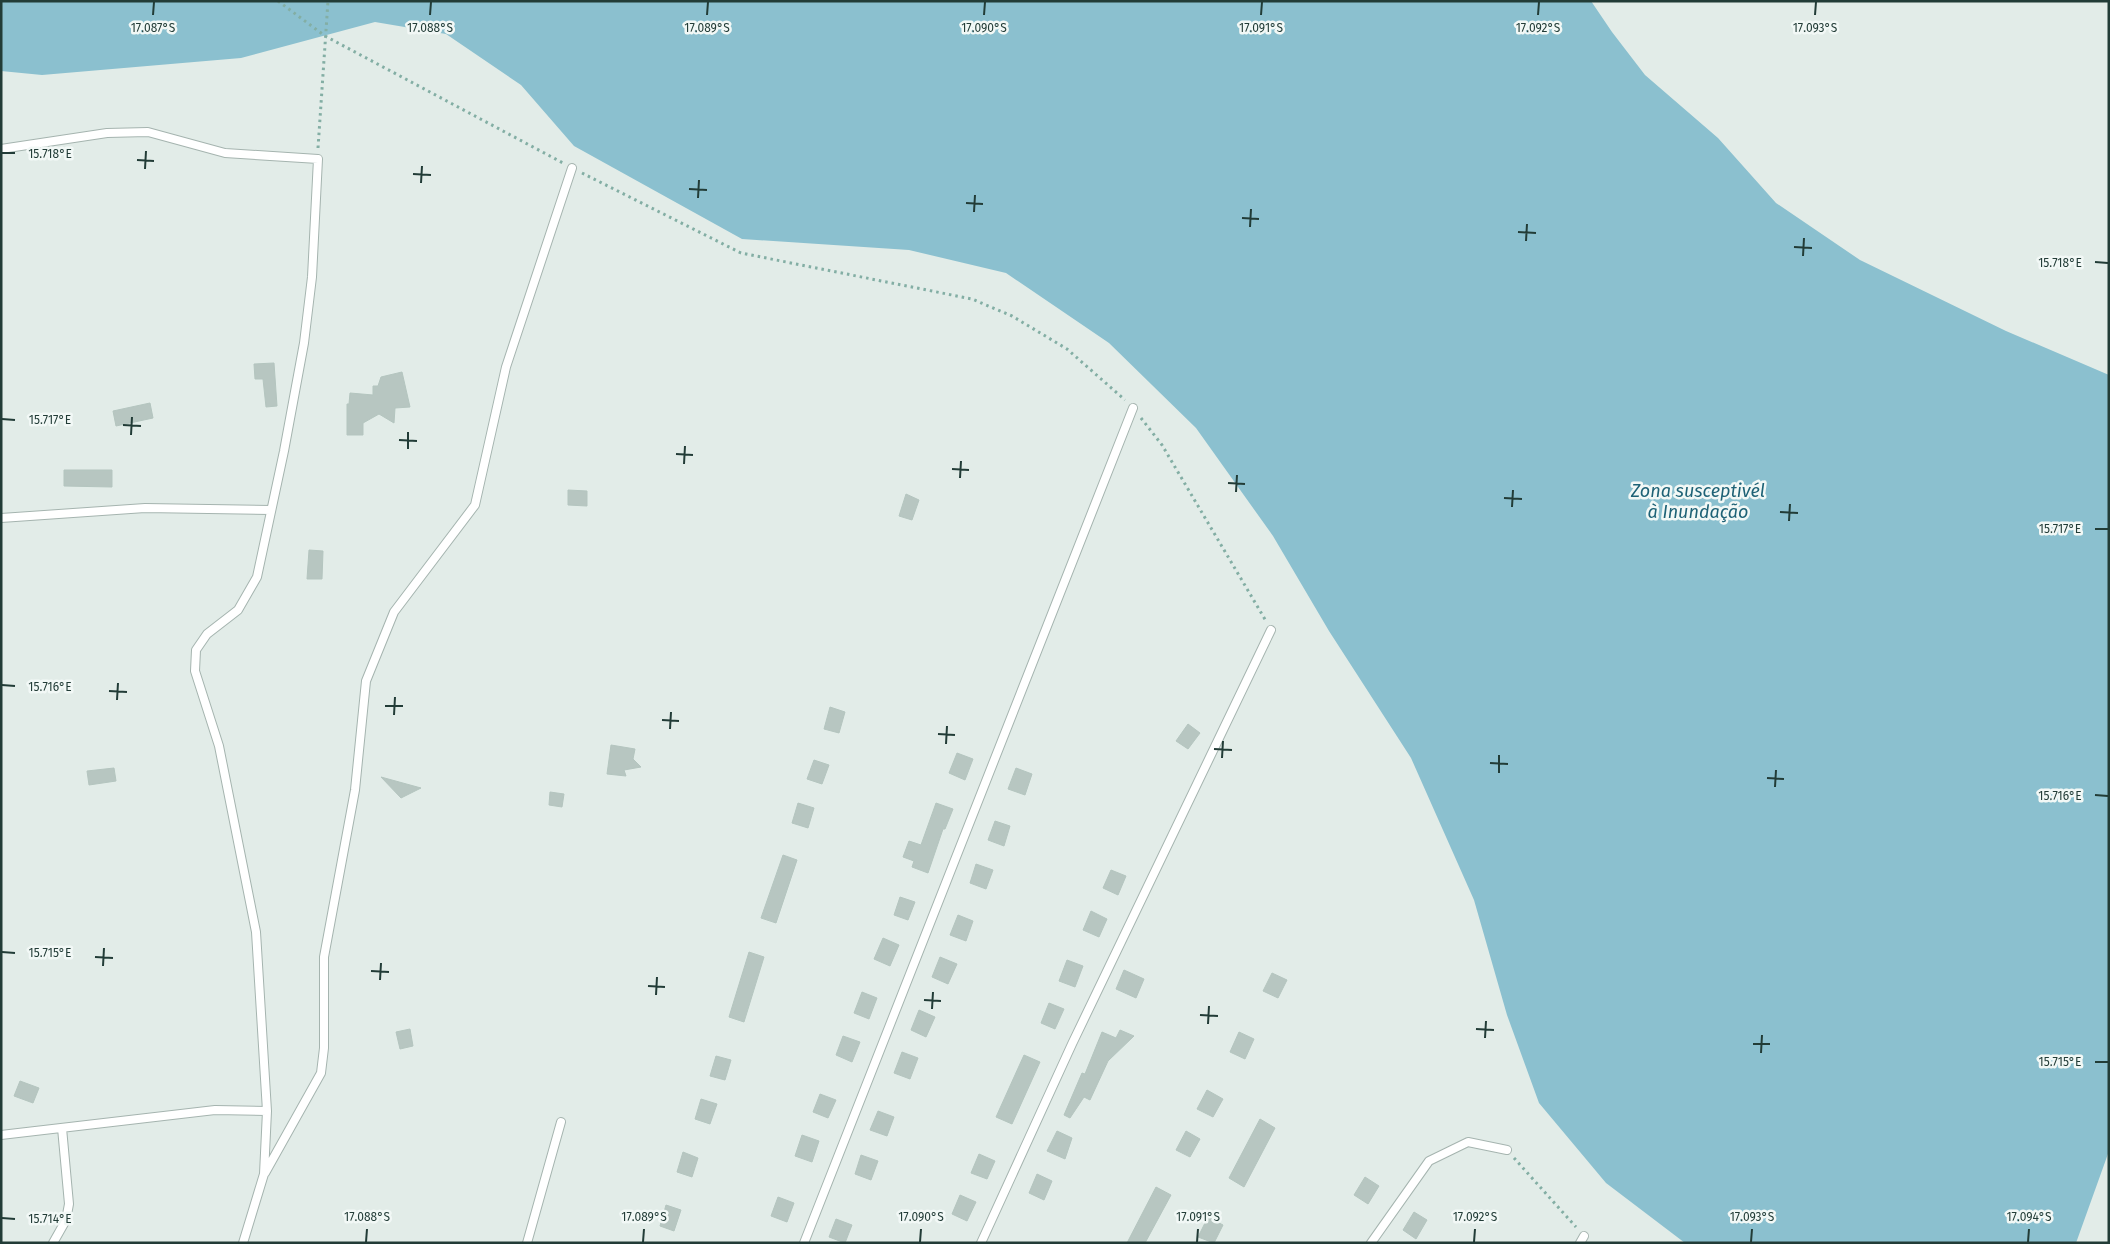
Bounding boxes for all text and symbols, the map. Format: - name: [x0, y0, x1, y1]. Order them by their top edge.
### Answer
- text: 17.087°S: [131, 21, 176, 35]
- text: 17.088°S: [407, 21, 453, 35]
- text: 17.089°S: [684, 21, 730, 35]
- text: 17.090°S: [961, 21, 1007, 35]
- text: 17.091°S: [1239, 21, 1283, 35]
- text: 17.092°S: [1516, 21, 1561, 35]
- text: 17.093°S: [1793, 21, 1838, 35]
- text: 15.718°E: [28, 147, 72, 161]
- text: 15.718°E: [2038, 256, 2082, 270]
- text: 15.717°E: [29, 413, 71, 427]
- water label: Zona susceptivél à Inundação: [1630, 480, 1765, 523]
- text: 15.717°E: [2039, 522, 2081, 536]
- text: 15.716°E: [28, 680, 72, 694]
- text: 15.716°E: [2038, 789, 2082, 803]
- text: 15.715°E: [29, 946, 71, 960]
- text: 15.715°E: [2039, 1055, 2081, 1069]
- text: 17.088°S: [344, 1210, 390, 1224]
- text: 17.089°S: [621, 1210, 667, 1224]
- text: 17.090°S: [898, 1210, 944, 1224]
- text: 17.091°S: [1176, 1210, 1220, 1224]
- text: 17.092°S: [1453, 1210, 1498, 1224]
- text: 17.093°S: [1730, 1210, 1775, 1224]
- text: 17.094°S: [2006, 1210, 2052, 1224]
- text: 15.714°E: [28, 1212, 72, 1226]

